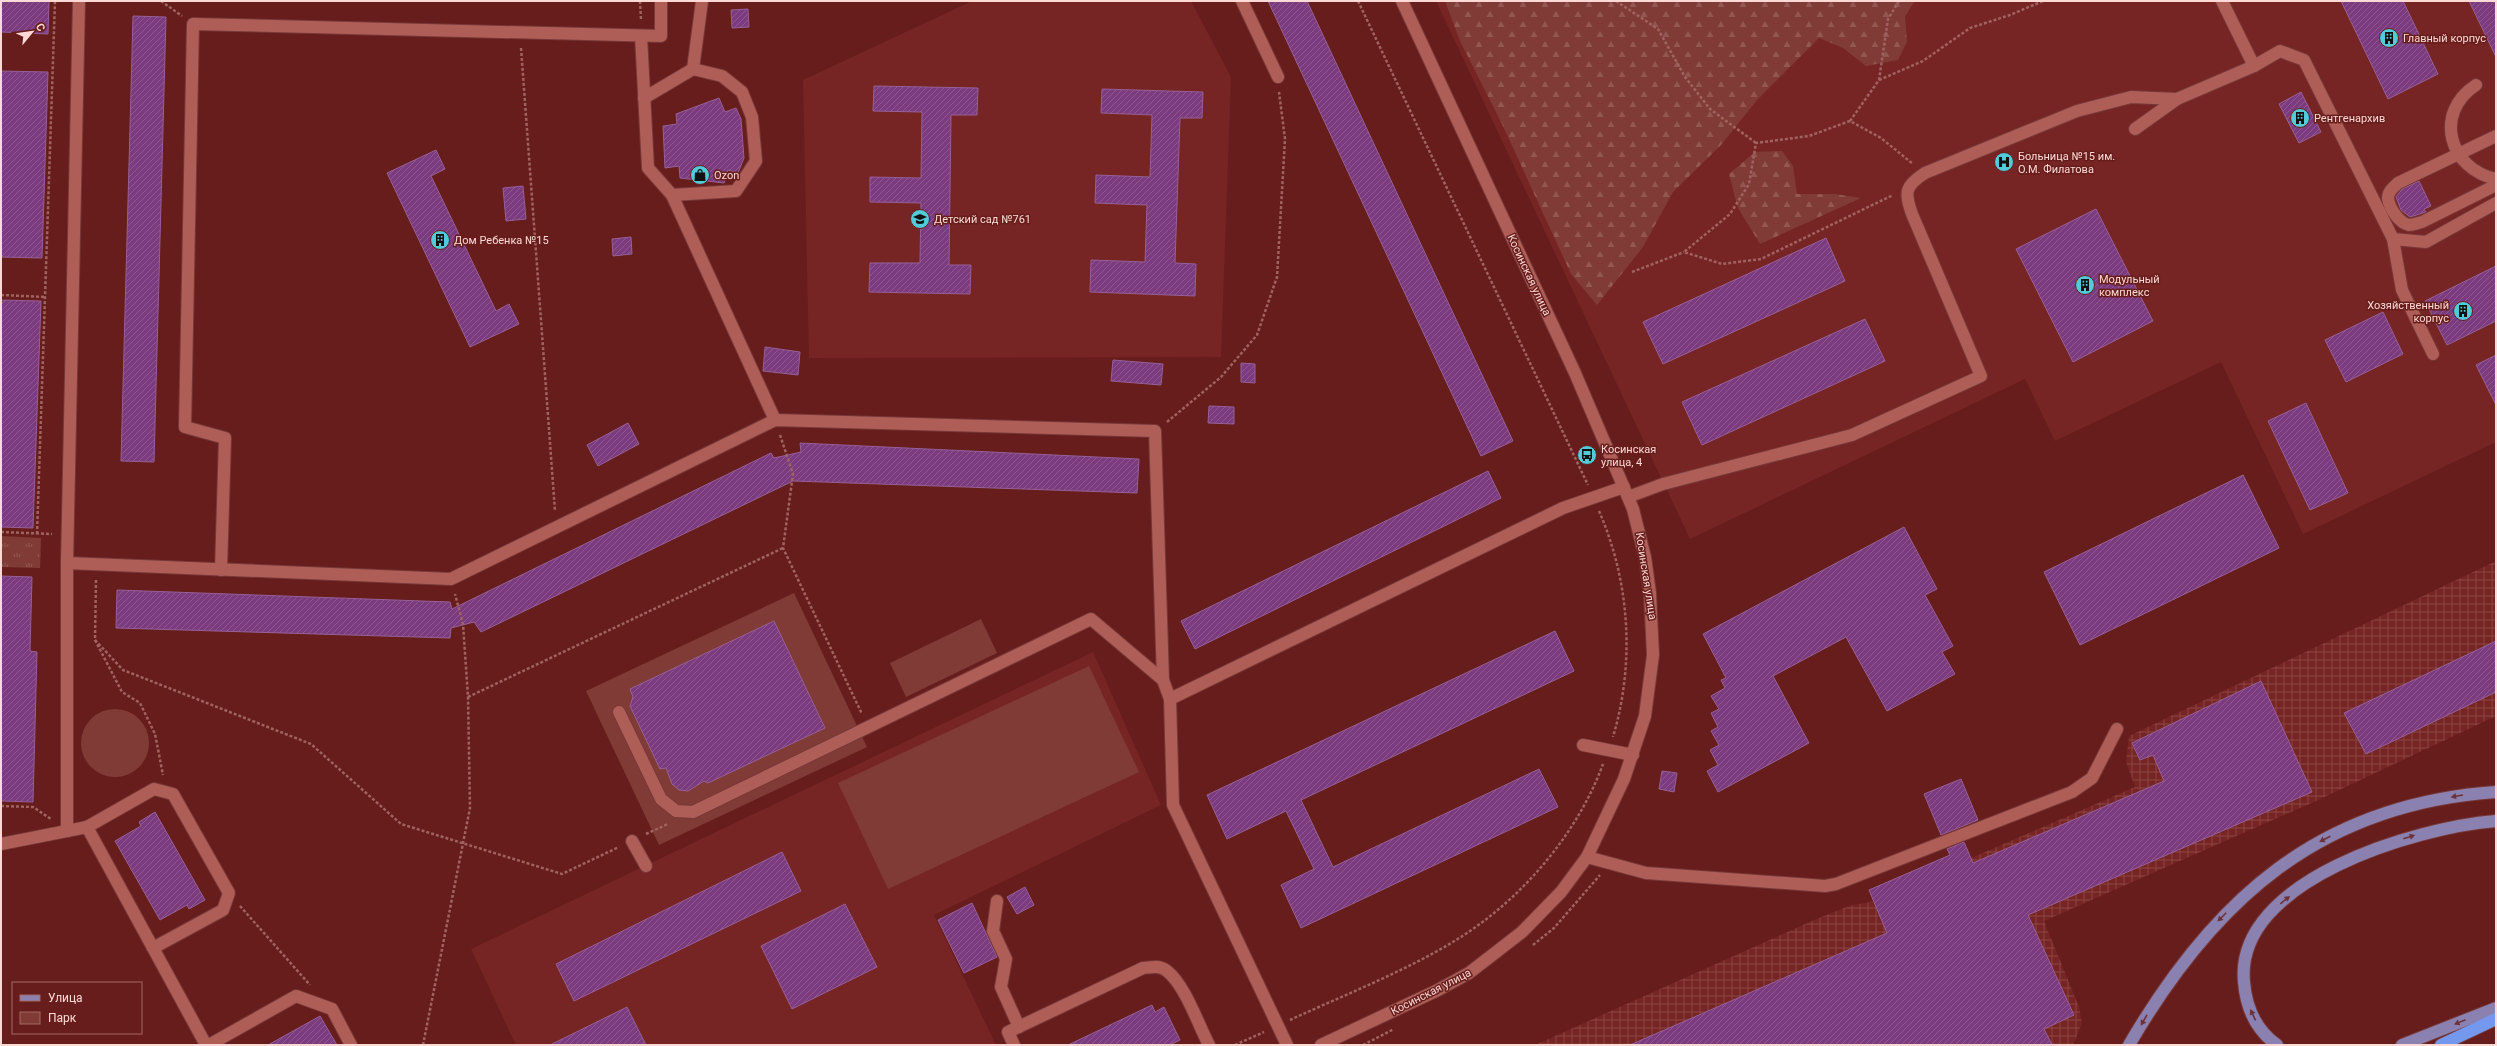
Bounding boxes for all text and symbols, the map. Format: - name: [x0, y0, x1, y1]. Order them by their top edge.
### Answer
- north arrow: [12, 12, 52, 52]
- text: С: [33, 21, 48, 34]
- building icon: Главный корпус: [2378, 27, 2400, 49]
- place label: Главный корпус: [2403, 32, 2486, 45]
- building icon: Рентгенархив: [2289, 107, 2311, 129]
- place label: Рентгенархив: [2314, 112, 2385, 125]
- place label: Больница №15 им. О.М. Филатова: [2018, 150, 2115, 176]
- hospital icon: Больница №15 им. О.М. Филатова: [1993, 151, 2015, 173]
- shop icon: Ozon: [689, 164, 711, 186]
- place label: Ozon: [714, 169, 739, 182]
- school or university icon: Детский сад №761: [909, 208, 931, 230]
- place label: Детский сад №761: [934, 213, 1031, 226]
- building icon: Дом Ребенка №15: [429, 229, 451, 251]
- street label: Косинская улица: [1504, 232, 1554, 318]
- place label: Дом Ребенка №15: [454, 234, 549, 247]
- place label: Модульный комплекс: [2099, 273, 2160, 299]
- building icon: Модульный комплекс: [2074, 274, 2096, 296]
- place label: Хозяйственный корпус: [2367, 299, 2449, 325]
- building icon: Хозяйственный корпус: [2452, 300, 2474, 322]
- place label: Косинская улица, 4: [1601, 443, 1656, 469]
- bus stop icon: Косинская улица, 4: [1576, 444, 1598, 466]
- street label: Косинская улица: [1633, 531, 1659, 621]
- one-way arrow: [2451, 793, 2463, 799]
- one-way arrow: [2404, 834, 2416, 840]
- one-way arrow: [2320, 836, 2331, 842]
- one-way arrow: [2279, 895, 2290, 904]
- one-way arrow: [2217, 912, 2227, 922]
- street label: Косинская улица: [1389, 966, 1473, 1018]
- legend: [12, 982, 142, 1034]
- text: Улица: [48, 991, 83, 1005]
- one-way arrow: [2250, 1009, 2256, 1021]
- text: Парк: [48, 1011, 77, 1025]
- one-way arrow: [2140, 1014, 2147, 1026]
- one-way arrow: [2453, 1020, 2465, 1026]

